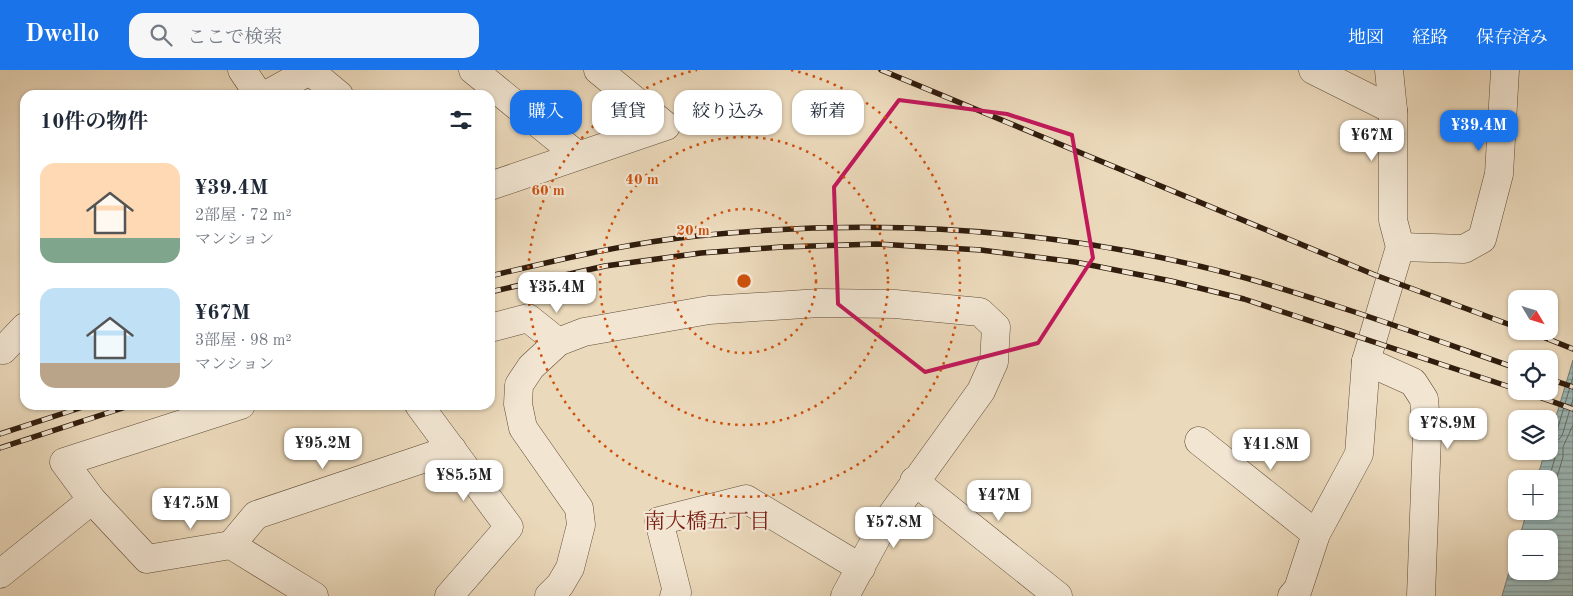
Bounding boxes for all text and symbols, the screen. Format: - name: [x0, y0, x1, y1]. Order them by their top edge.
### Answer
- search box: [129, 13, 479, 58]
- icon: search: [147, 21, 175, 49]
- text: Dwello: [25, 23, 99, 47]
- text: ここで検索: [187, 29, 282, 48]
- text: 地図: [1348, 29, 1384, 47]
- text: 経路: [1412, 29, 1448, 47]
- text: 保存済み: [1476, 29, 1548, 47]
- chip: 購入: [510, 90, 582, 135]
- chip: 賃貸: [592, 90, 664, 135]
- chip: 絞り込み: [674, 90, 782, 135]
- chip: 新着: [792, 90, 864, 135]
- icon: filters: [447, 106, 475, 134]
- pin: ¥39.4M: [1438, 109, 1520, 152]
- text: 10件の物件: [40, 112, 148, 133]
- text: ¥39.4M: [1451, 118, 1507, 134]
- pin: ¥67M: [1342, 119, 1402, 162]
- text: ¥67M: [1351, 128, 1393, 144]
- text: 40 m: [625, 173, 659, 188]
- text: ¥39.4M: [195, 178, 268, 199]
- icon: home: [80, 183, 140, 243]
- text: 60 m: [531, 184, 565, 199]
- text: 2部屋 · 72 m²: [195, 208, 292, 224]
- text: 20 m: [676, 224, 710, 239]
- text: マンション: [195, 232, 274, 248]
- pin: ¥35.4M: [516, 272, 598, 314]
- centre of rings: [735, 272, 753, 290]
- text: ¥35.4M: [529, 280, 585, 296]
- north arrow: [1508, 290, 1558, 340]
- map controls: [1508, 290, 1558, 580]
- text: ¥67M: [195, 303, 250, 324]
- icon: home: [80, 308, 140, 368]
- text: 3部屋 · 98 m²: [195, 333, 292, 349]
- button: locate: [1508, 350, 1558, 400]
- text: マンション: [195, 357, 274, 373]
- pin: ¥78.9M: [1407, 408, 1489, 450]
- button: layers: [1508, 410, 1558, 460]
- text: ¥78.9M: [1420, 416, 1476, 432]
- pin: ¥95.2M: [282, 428, 364, 470]
- pin: ¥41.8M: [1230, 428, 1312, 471]
- text: ¥95.2M: [295, 436, 351, 452]
- text: ¥41.8M: [1243, 437, 1299, 453]
- pin: ¥85.5M: [423, 460, 505, 502]
- text: ¥85.5M: [436, 468, 492, 484]
- button: +: [1508, 470, 1558, 520]
- pin: ¥47M: [969, 480, 1029, 522]
- pin: ¥47.5M: [150, 488, 232, 530]
- text: ¥47M: [978, 488, 1020, 504]
- text: ¥47.5M: [163, 496, 219, 512]
- pin: ¥57.8M: [853, 506, 935, 549]
- district label: 南大橋五丁目: [644, 510, 770, 533]
- text: ¥57.8M: [866, 515, 922, 531]
- button: −: [1508, 530, 1558, 580]

